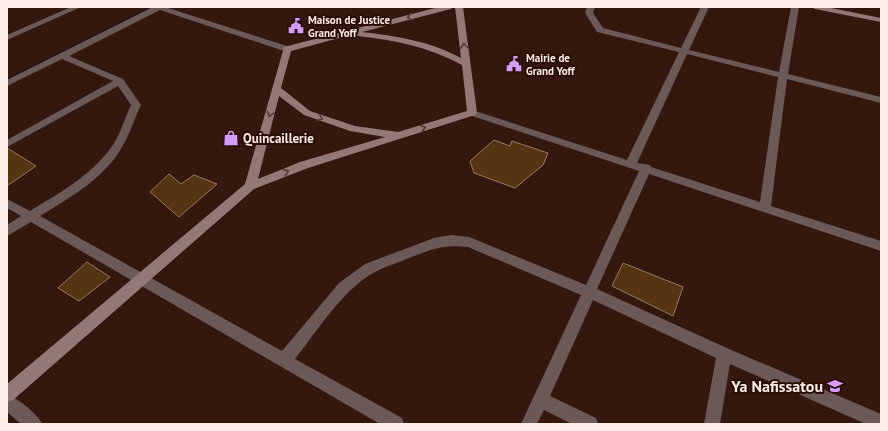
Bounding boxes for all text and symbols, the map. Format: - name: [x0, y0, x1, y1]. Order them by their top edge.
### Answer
- one-way arrow: [407, 12, 414, 21]
- place label: Maison de Justice Grand Yoff: [308, 13, 390, 40]
- public building icon: Maison de Justice Grand Yoff: [287, 17, 305, 35]
- one-way arrow: [460, 43, 469, 49]
- place label: Mairie de Grand Yoff: [526, 51, 576, 78]
- public building icon: Mairie de Grand Yoff: [505, 55, 523, 73]
- one-way arrow: [266, 111, 274, 117]
- one-way arrow: [316, 113, 323, 121]
- one-way arrow: [420, 124, 427, 133]
- shop icon: Quincaillerie: [222, 129, 240, 147]
- place label: Quincaillerie: [243, 130, 314, 147]
- one-way arrow: [283, 168, 290, 176]
- place label: Ya Nafissatou: [730, 376, 823, 396]
- school or university icon: Ya Nafissatou: [826, 377, 844, 395]

